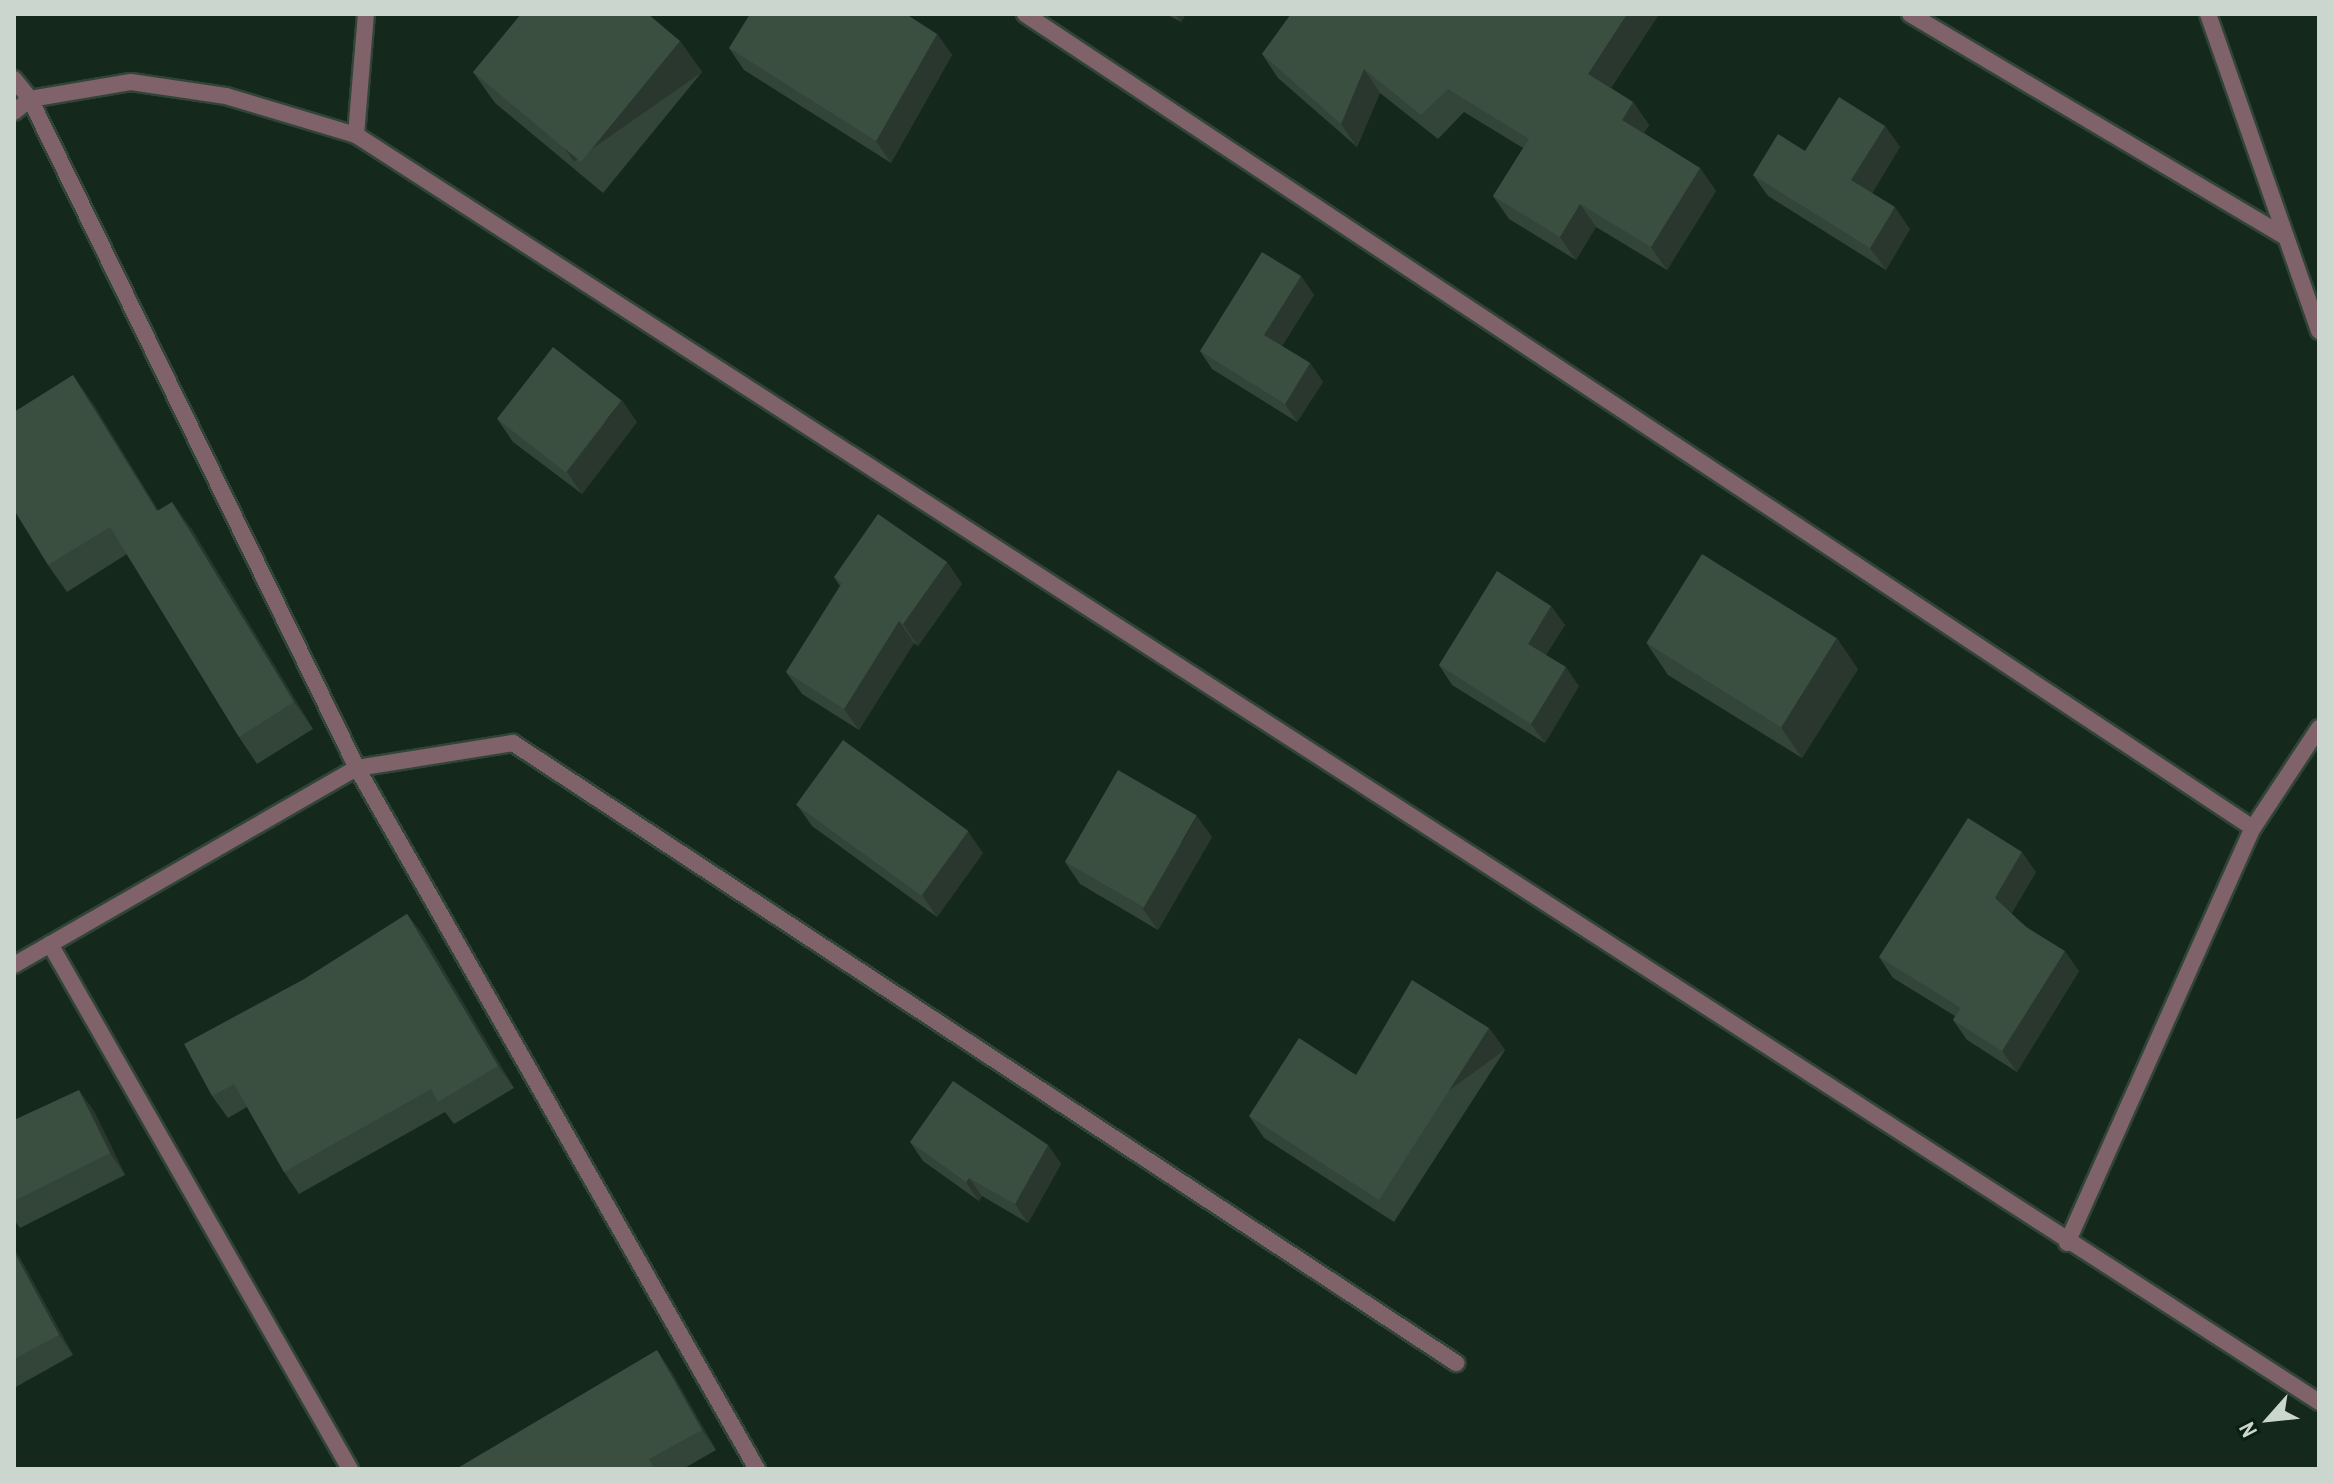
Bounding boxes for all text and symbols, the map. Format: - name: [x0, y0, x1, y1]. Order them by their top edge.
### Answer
- north arrow: [2229, 1379, 2309, 1459]
- text: N: [2231, 1417, 2264, 1443]

